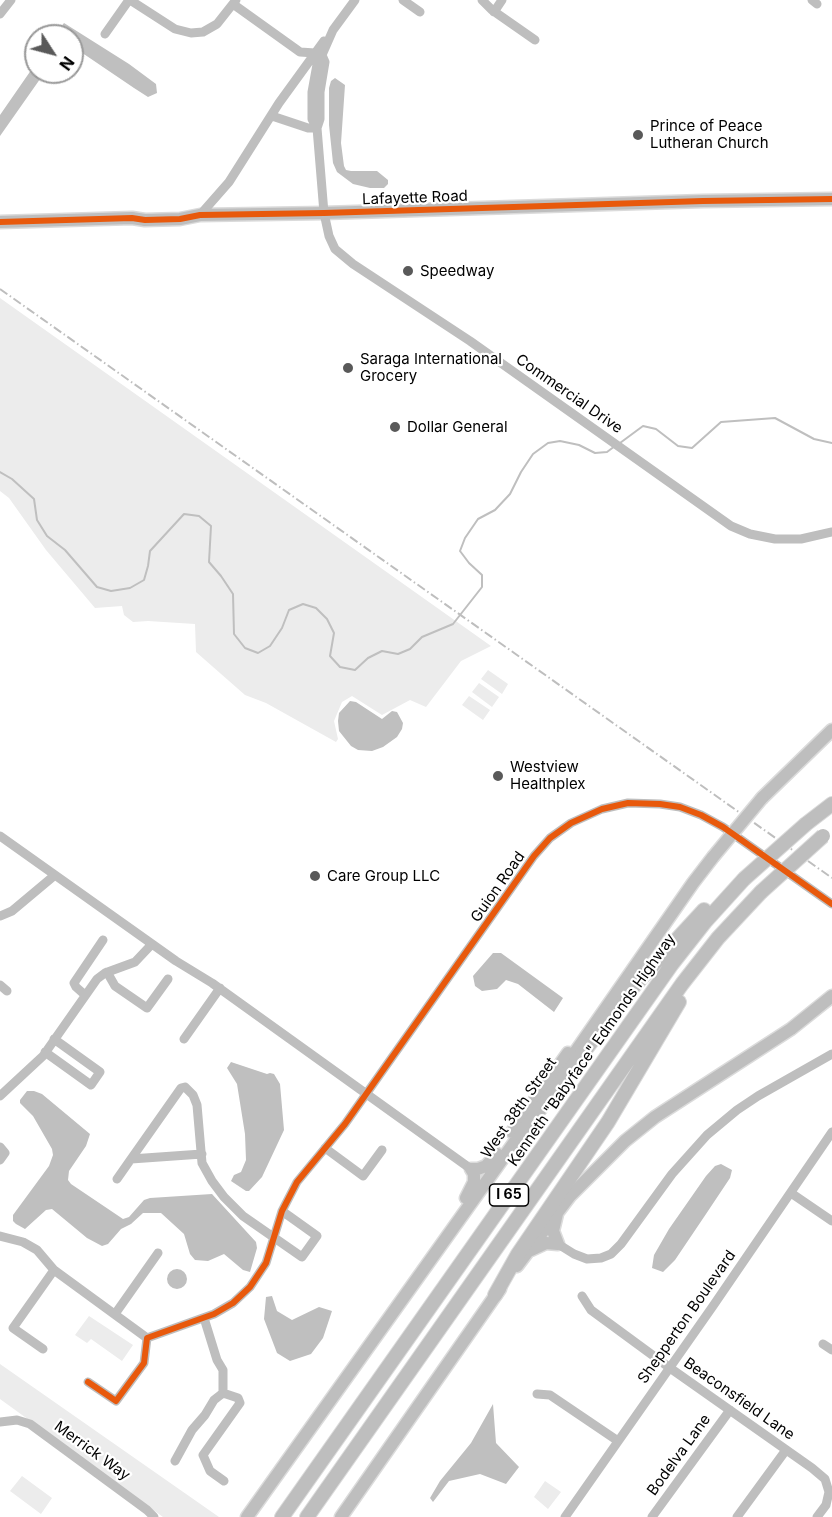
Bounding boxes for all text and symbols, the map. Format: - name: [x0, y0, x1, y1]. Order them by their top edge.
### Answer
- north arrow: [24, 24, 84, 84]
- text: N: [55, 53, 79, 74]
- place label: Prince of Peace Lutheran Church: [650, 117, 769, 152]
- marker: Prince of Peace Lutheran Church: [631, 128, 645, 142]
- street label: Lafayette Road: [362, 187, 468, 209]
- place label: Speedway: [420, 262, 494, 280]
- marker: Speedway: [401, 264, 415, 278]
- place label: Saraga International Grocery: [360, 350, 502, 385]
- street label: Commercial Drive: [512, 350, 626, 438]
- marker: Saraga International Grocery: [341, 361, 355, 375]
- place label: Dollar General: [407, 418, 508, 436]
- marker: Dollar General: [388, 420, 402, 434]
- place label: Westview Healthplex: [510, 758, 586, 793]
- marker: Westview Healthplex: [491, 769, 505, 783]
- street label: Guion Road: [467, 848, 529, 926]
- place label: Care Group LLC: [327, 867, 440, 885]
- marker: Care Group LLC: [308, 869, 322, 883]
- street label: Kenneth "Babyface" Edmonds Highway: [504, 930, 680, 1170]
- street label: West 38th Street: [478, 1054, 560, 1162]
- road number: I 65: [490, 1184, 528, 1206]
- street label: Shepperton Boulevard: [634, 1247, 740, 1387]
- street label: Beaconsfield Lane: [680, 1354, 798, 1444]
- street label: Bodelva Lane: [644, 1411, 714, 1499]
- street label: Merrick Way: [51, 1417, 133, 1485]

